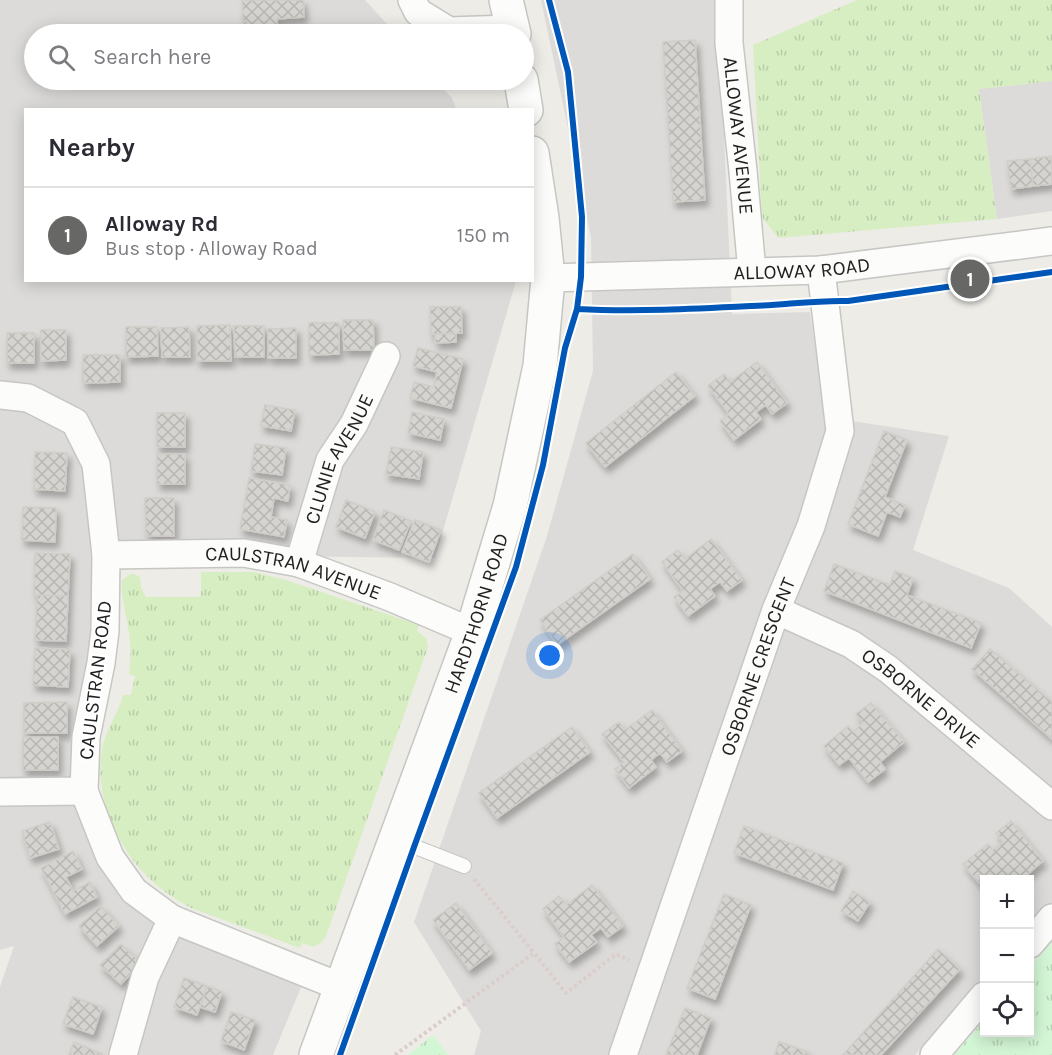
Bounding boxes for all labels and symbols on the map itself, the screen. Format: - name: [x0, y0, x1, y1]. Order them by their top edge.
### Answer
- street label: ALLOWAY AVENUE: [719, 55, 758, 215]
- street label: ALLOWAY ROAD: [733, 253, 871, 285]
- pin: 1: [950, 256, 990, 302]
- street label: CLUNIE AVENUE: [300, 390, 378, 527]
- street label: HARDTHORN ROAD: [439, 530, 513, 697]
- street label: CAULSTRAN AVENUE: [205, 542, 384, 605]
- street label: OSBORNE CRESCENT: [716, 574, 800, 759]
- street label: CAULSTRAN ROAD: [74, 599, 117, 761]
- your location: [535, 641, 564, 670]
- street label: OSBORNE DRIVE: [857, 644, 985, 753]

